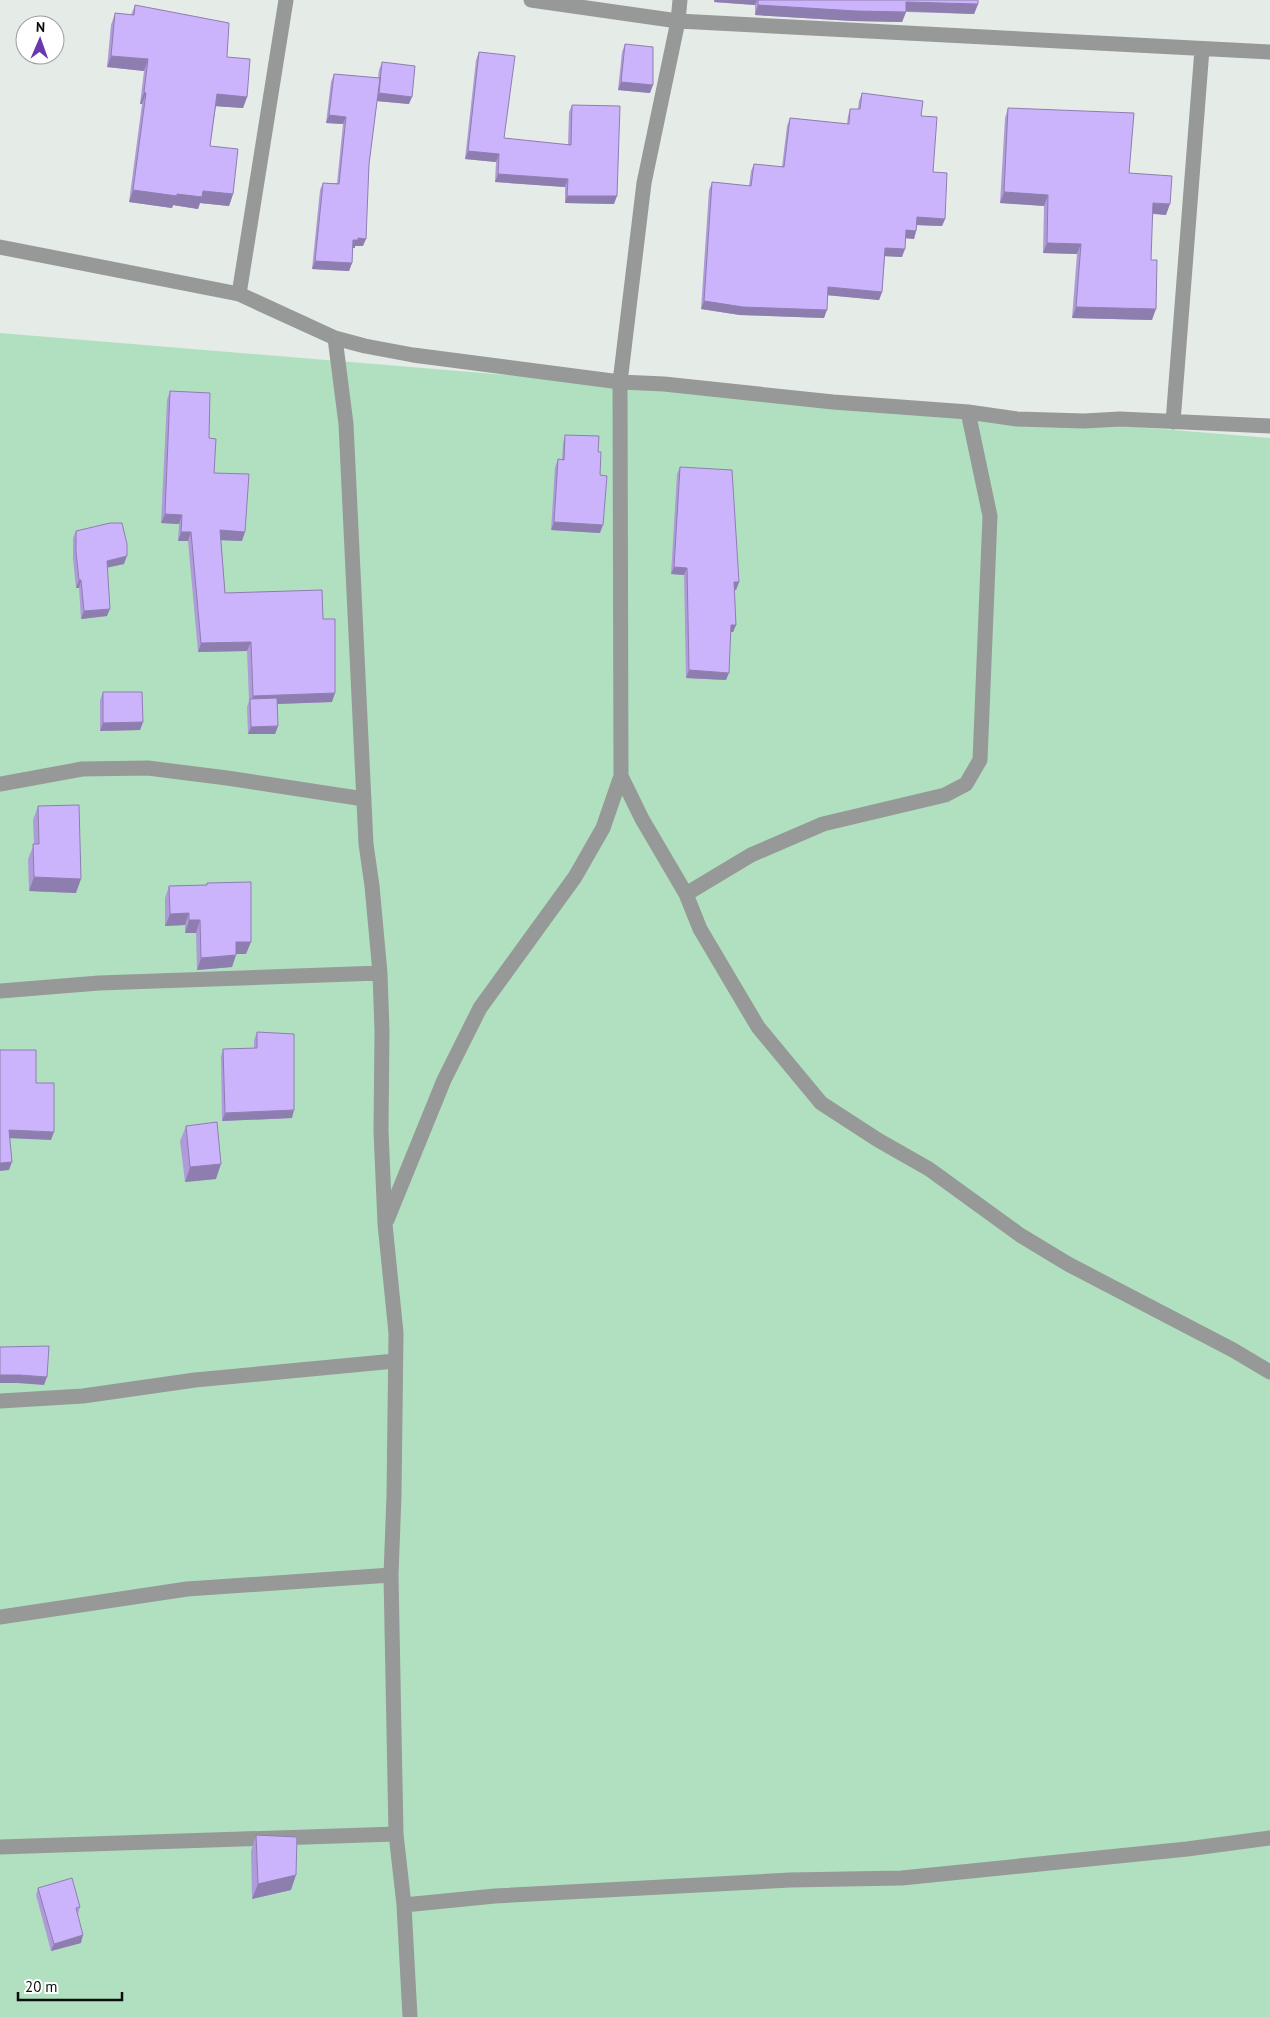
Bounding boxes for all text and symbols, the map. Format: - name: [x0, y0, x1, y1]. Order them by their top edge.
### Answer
- north arrow: [15, 15, 65, 65]
- text: N: [36, 18, 45, 36]
- scale bar: [18, 1970, 121, 2002]
- text: 20 m: [25, 1977, 58, 1996]

